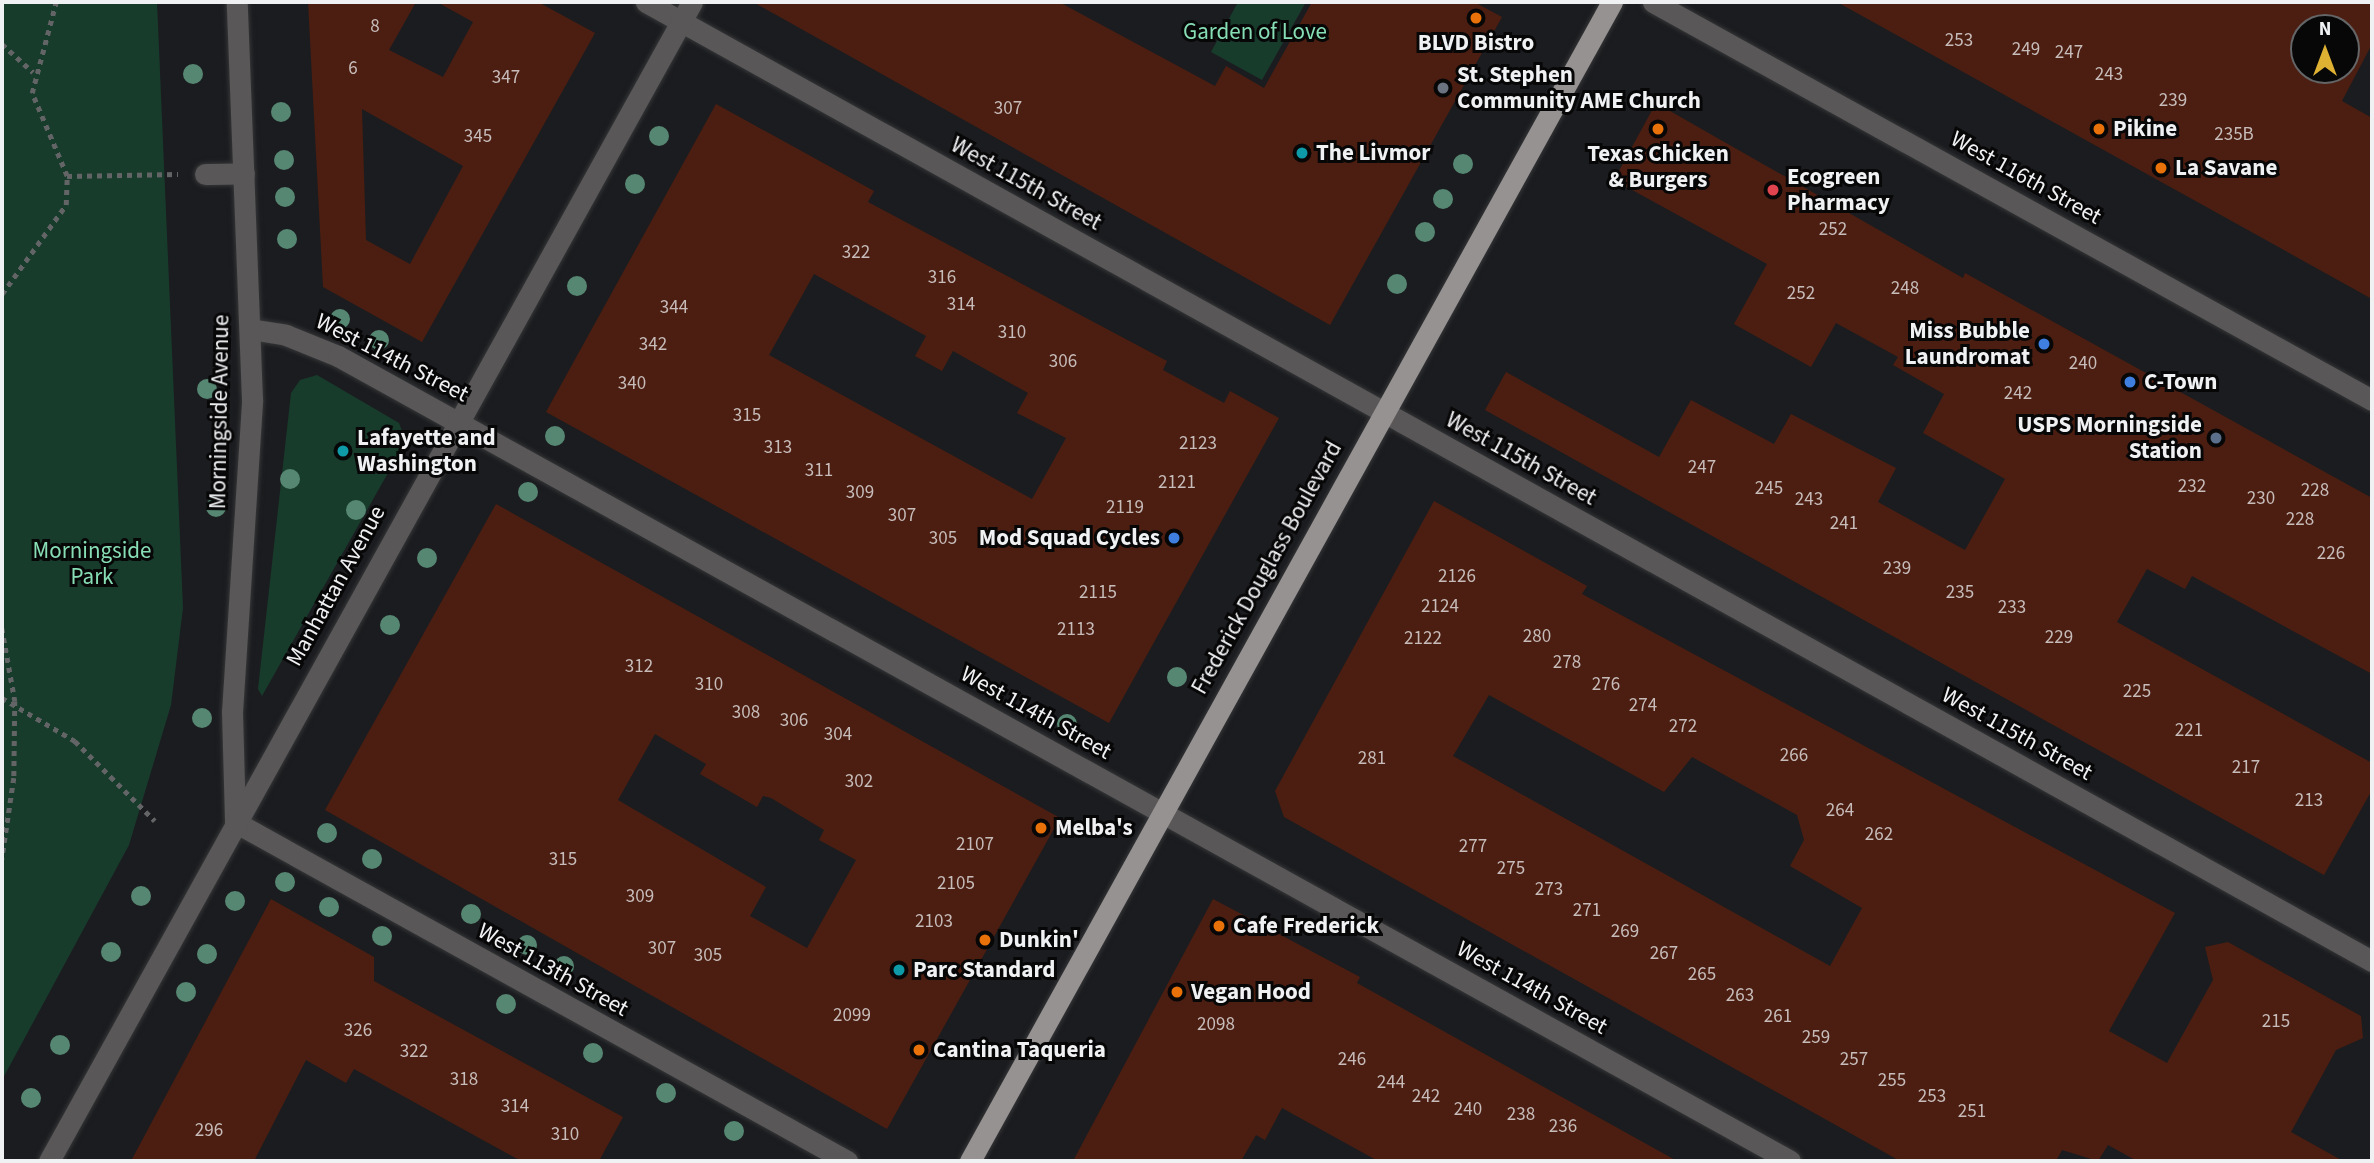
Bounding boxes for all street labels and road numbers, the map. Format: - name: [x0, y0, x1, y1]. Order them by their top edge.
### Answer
- street label: West 116th Street: [1946, 125, 2106, 231]
- street label: West 115th Street: [946, 131, 1106, 237]
- street label: West 114th Street: [311, 308, 473, 408]
- street label: Morningside Avenue: [205, 315, 235, 509]
- street label: West 115th Street: [1441, 406, 1601, 512]
- street label: Frederick Douglass Boulevard: [1186, 437, 1348, 699]
- street label: Manhattan Avenue: [281, 501, 391, 671]
- street label: West 114th Street: [956, 660, 1116, 766]
- street label: West 115th Street: [1937, 681, 2097, 787]
- street label: West 113th Street: [473, 917, 633, 1023]
- street label: West 114th Street: [1452, 935, 1612, 1041]

